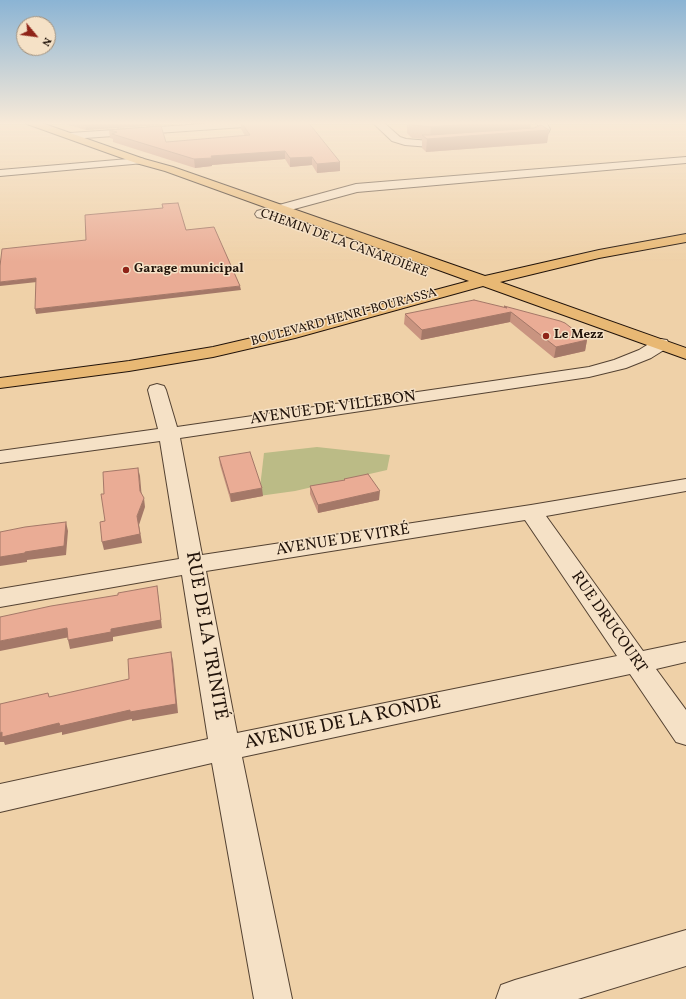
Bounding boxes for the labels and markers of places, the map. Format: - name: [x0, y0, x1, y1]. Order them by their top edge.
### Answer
- place label: Garage municipal: [134, 262, 244, 278]
- marker: Garage municipal: [121, 265, 131, 275]
- place label: Le Mezz: [554, 328, 603, 344]
- marker: Le Mezz: [541, 331, 551, 341]

